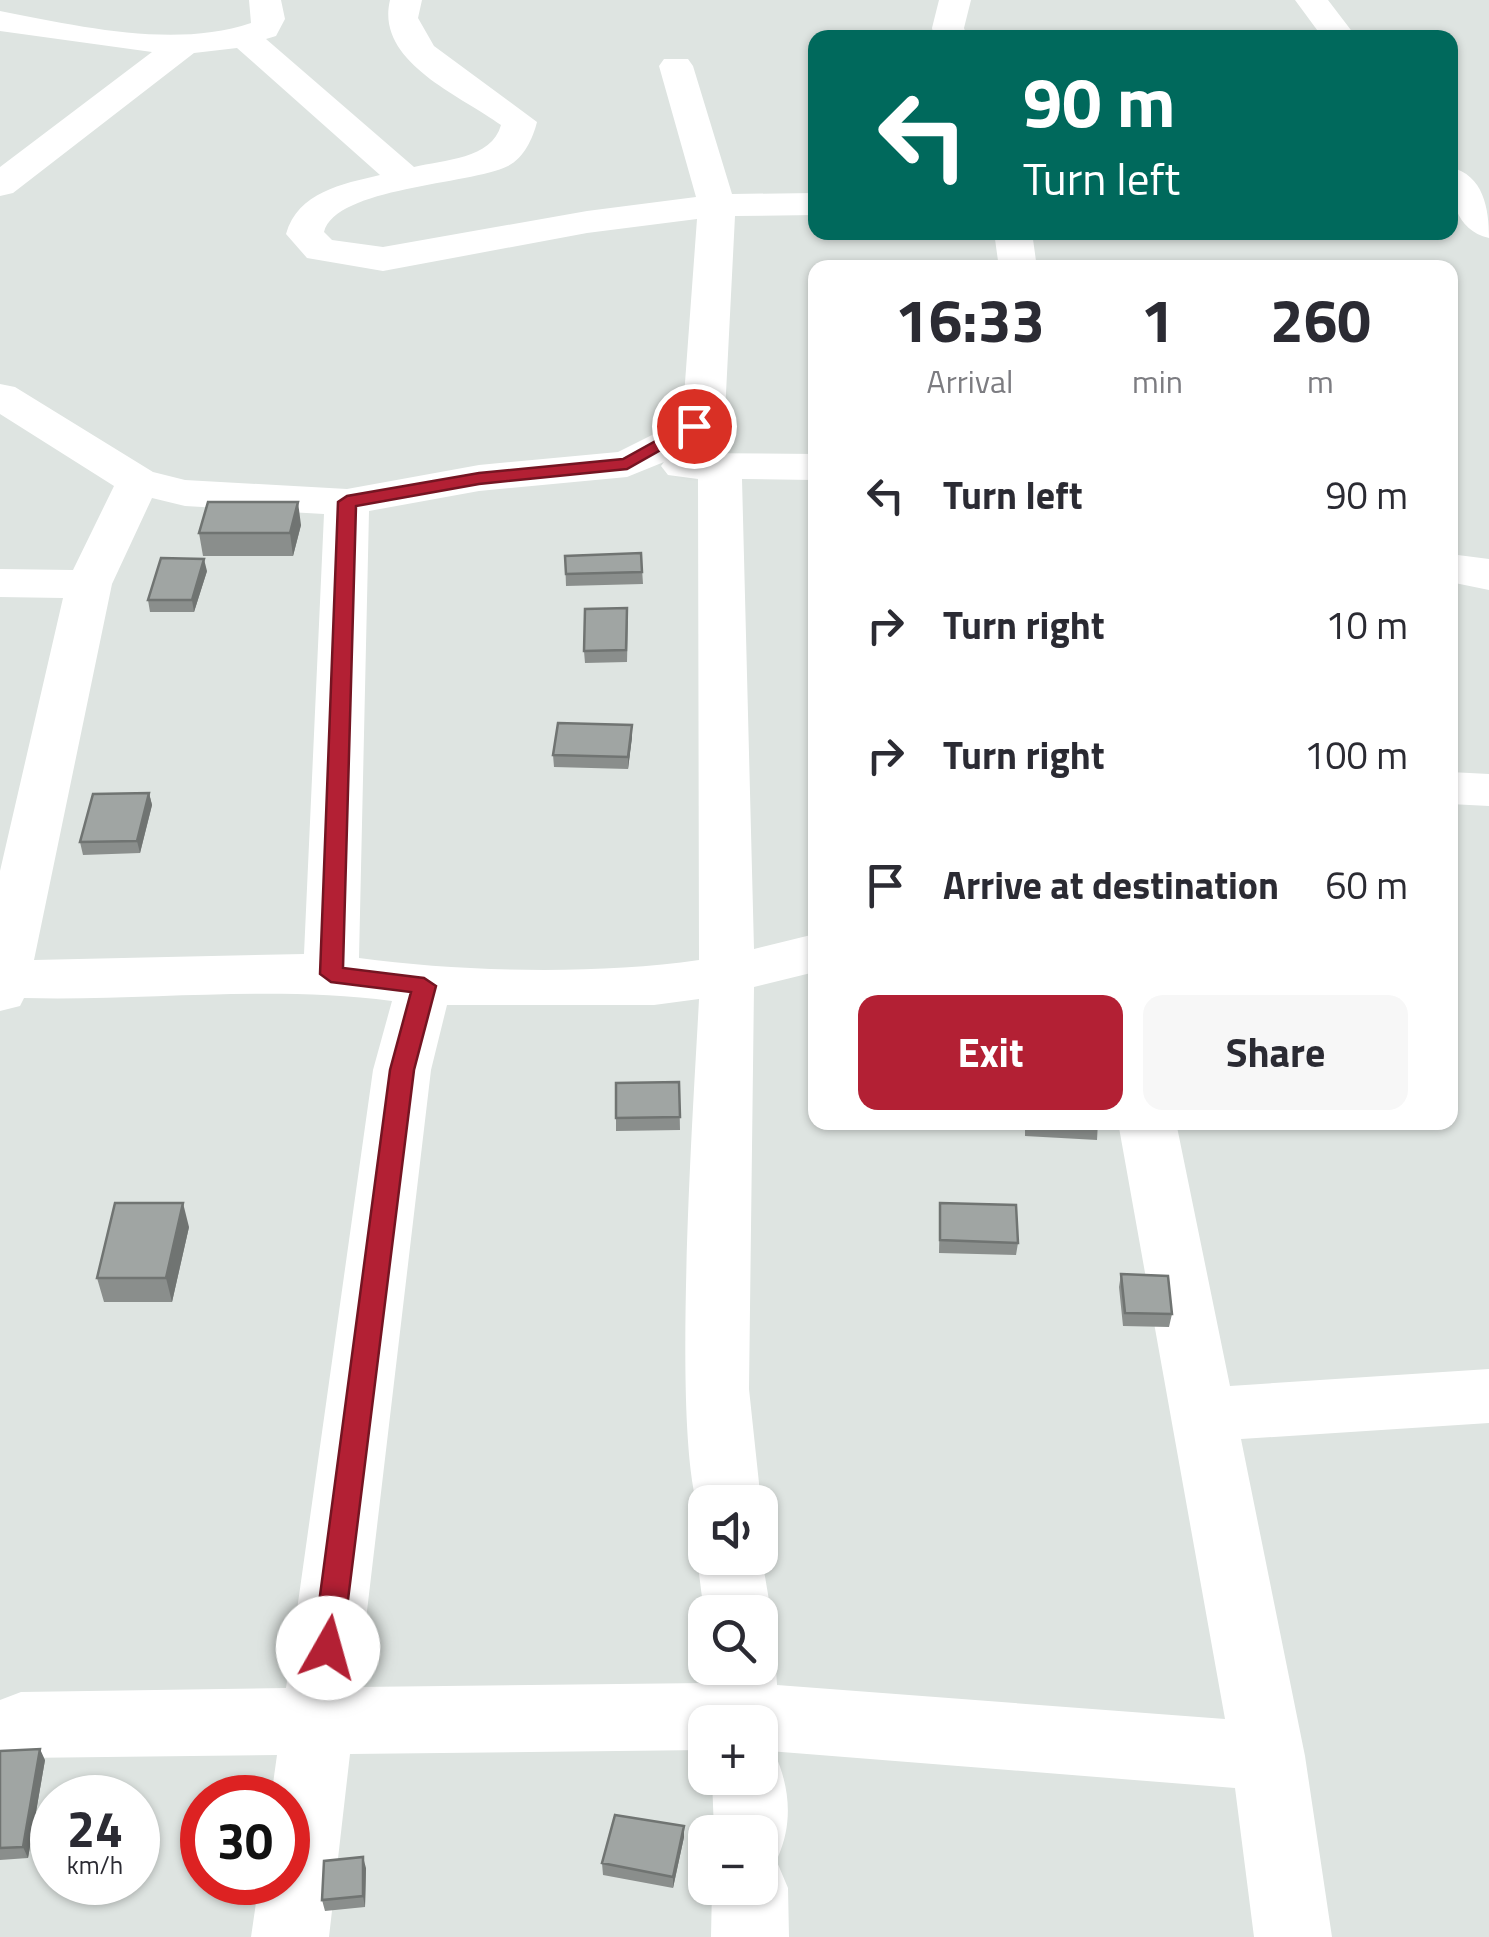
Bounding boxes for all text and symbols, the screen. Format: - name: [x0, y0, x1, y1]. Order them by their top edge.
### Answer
- text: 90 m: [1023, 48, 1176, 154]
- icon: left: [858, 70, 988, 200]
- text: Turn left: [1023, 144, 1180, 212]
- text: 16:33: [895, 274, 1045, 365]
- text: 1: [1141, 274, 1174, 365]
- text: 260: [1270, 274, 1371, 365]
- text: Arrival: [927, 357, 1013, 405]
- text: min: [1132, 357, 1183, 405]
- text: m: [1307, 357, 1334, 405]
- pin: [652, 384, 737, 469]
- icon: arrive: [667, 399, 722, 454]
- text: Turn left: [943, 466, 1083, 524]
- text: 90 m: [1325, 466, 1408, 524]
- icon: left: [858, 468, 913, 523]
- text: Turn right: [943, 596, 1105, 654]
- text: 10 m: [1325, 596, 1408, 654]
- icon: right: [858, 598, 913, 653]
- text: Turn right: [943, 726, 1105, 784]
- text: 100 m: [1304, 726, 1408, 784]
- icon: right: [858, 728, 913, 783]
- text: Arrive at destination: [943, 856, 1279, 914]
- text: 60 m: [1325, 856, 1408, 914]
- icon: arrive: [858, 858, 913, 913]
- button: Exit: [858, 995, 1123, 1110]
- button: Share: [1143, 995, 1408, 1110]
- map controls: [688, 1485, 778, 1905]
- button: sound: [688, 1485, 778, 1575]
- button: search: [688, 1595, 778, 1685]
- position arrow: [276, 1596, 380, 1700]
- button: +: [688, 1705, 778, 1795]
- speed limit sign: 30: [180, 1775, 310, 1905]
- text: 24: [67, 1790, 123, 1866]
- button: −: [688, 1815, 778, 1905]
- text: km/h: [67, 1846, 123, 1884]

